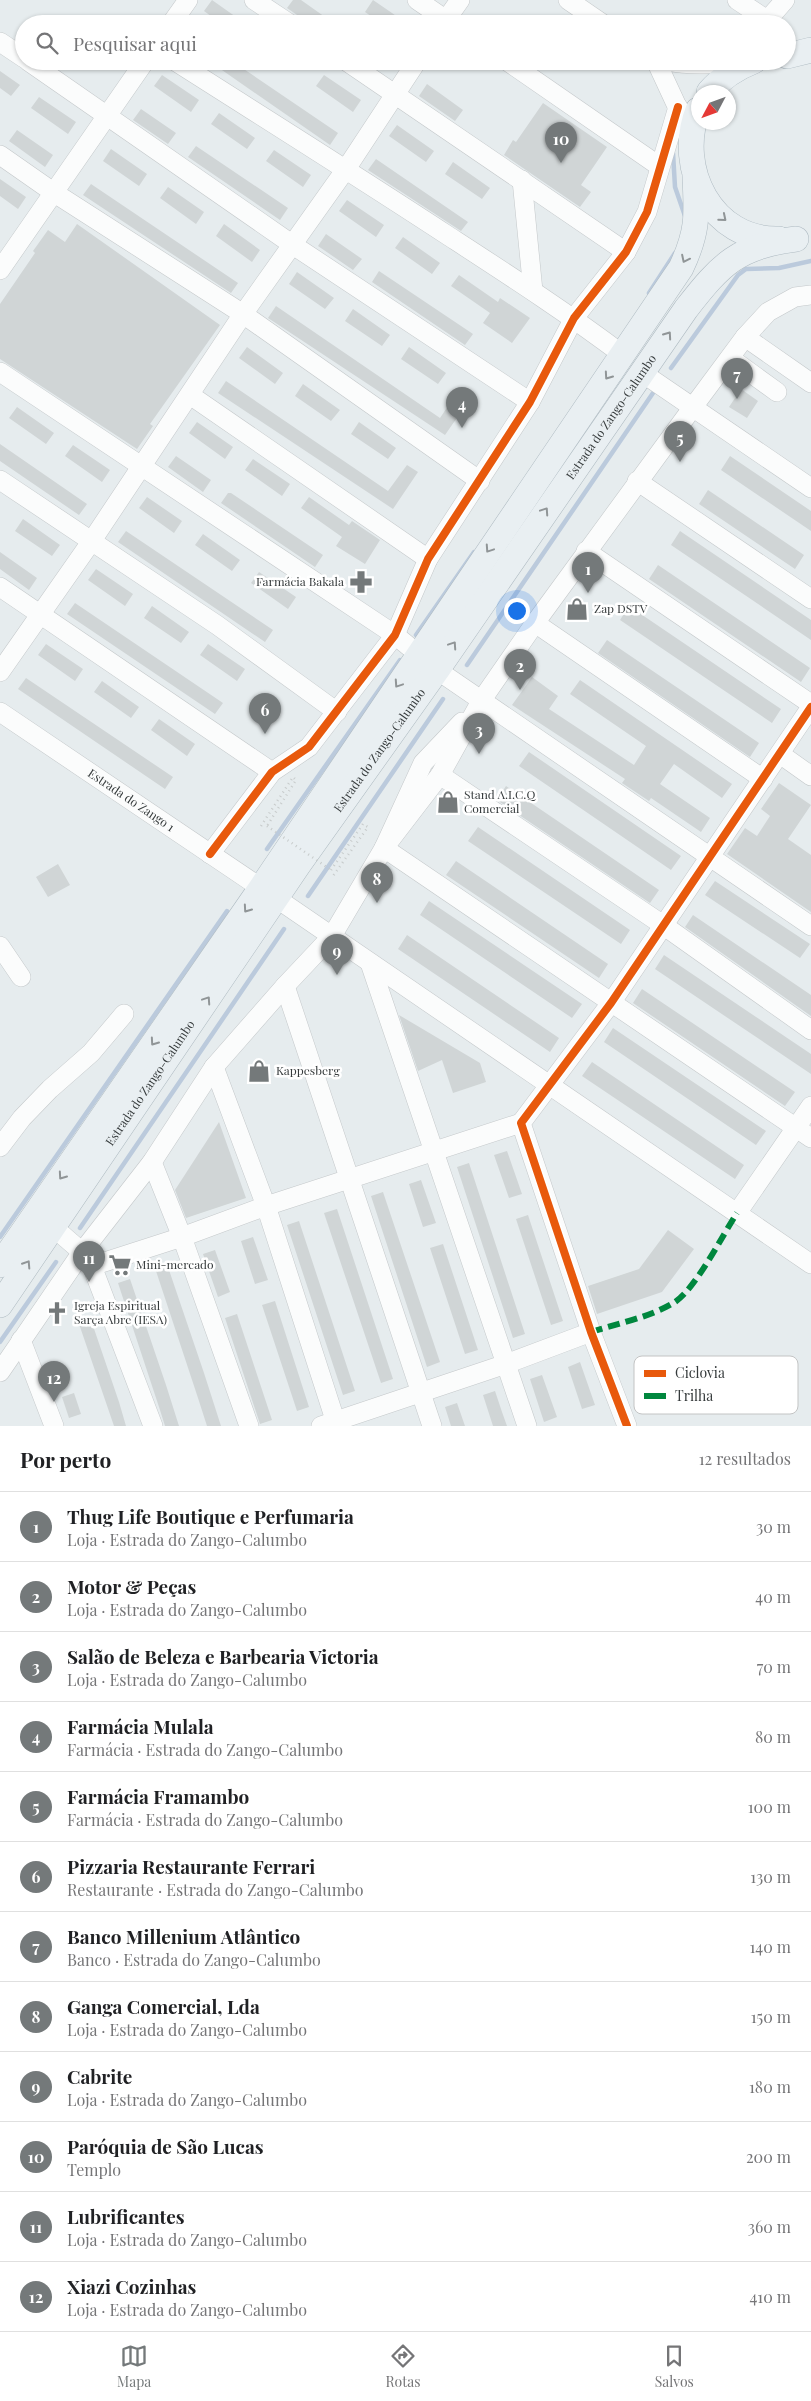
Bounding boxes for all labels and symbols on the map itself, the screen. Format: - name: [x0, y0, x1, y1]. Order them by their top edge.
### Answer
- north arrow: [691, 85, 736, 130]
- pin: 10: [545, 122, 577, 163]
- one-way arrow: [717, 212, 726, 220]
- one-way arrow: [680, 254, 691, 263]
- one-way arrow: [662, 331, 671, 340]
- street label: Estrada do Zango-Calumbo: [562, 351, 659, 482]
- pin: 7: [721, 358, 753, 399]
- one-way arrow: [605, 370, 614, 379]
- pin: 4: [446, 387, 478, 428]
- pin: 5: [664, 421, 696, 462]
- one-way arrow: [539, 508, 549, 517]
- one-way arrow: [486, 543, 495, 553]
- pin: 1: [572, 552, 604, 593]
- pharmacy icon: Farmácia Bakala: [348, 569, 374, 595]
- place label: Farmácia Bakala: [256, 573, 344, 589]
- shop icon: Zap DSTV: [564, 596, 590, 622]
- your location: [504, 598, 530, 624]
- place label: Zap DSTV: [594, 600, 648, 616]
- one-way arrow: [447, 642, 457, 651]
- pin: 2: [504, 649, 536, 690]
- one-way arrow: [395, 678, 405, 687]
- street label: Estrada do Zango-Calumbo: [329, 685, 429, 815]
- pin: 6: [249, 693, 281, 734]
- pin: 3: [463, 713, 495, 754]
- street label: Estrada do Zango 1: [85, 765, 178, 835]
- place label: Stand A.I.C.Q Comercial: [464, 786, 536, 816]
- shop icon: Stand A.I.C.Q Comercial: [435, 789, 461, 815]
- pin: 8: [361, 862, 393, 903]
- one-way arrow: [244, 903, 253, 913]
- pin: 9: [321, 934, 353, 975]
- one-way arrow: [201, 996, 210, 1006]
- street label: Estrada do Zango-Calumbo: [101, 1016, 198, 1148]
- one-way arrow: [151, 1037, 160, 1046]
- shop icon: Kappesberg: [246, 1058, 272, 1084]
- place label: Kappesberg: [276, 1062, 340, 1078]
- one-way arrow: [59, 1170, 68, 1180]
- pin: 11: [73, 1241, 105, 1282]
- supermarket icon: Mini-mercado: [107, 1252, 133, 1278]
- place label: Mini-mercado: [136, 1256, 214, 1272]
- one-way arrow: [21, 1261, 30, 1270]
- place label: Igreja Espiritual Sarça Abre (IESA): [74, 1297, 167, 1327]
- church icon: Igreja Espiritual Sarça Abre (IESA): [44, 1300, 70, 1326]
- legend: [634, 1356, 798, 1414]
- pin: 12: [38, 1361, 70, 1402]
- text: Ciclovia: [675, 1363, 725, 1382]
- text: Trilha: [675, 1386, 713, 1405]

